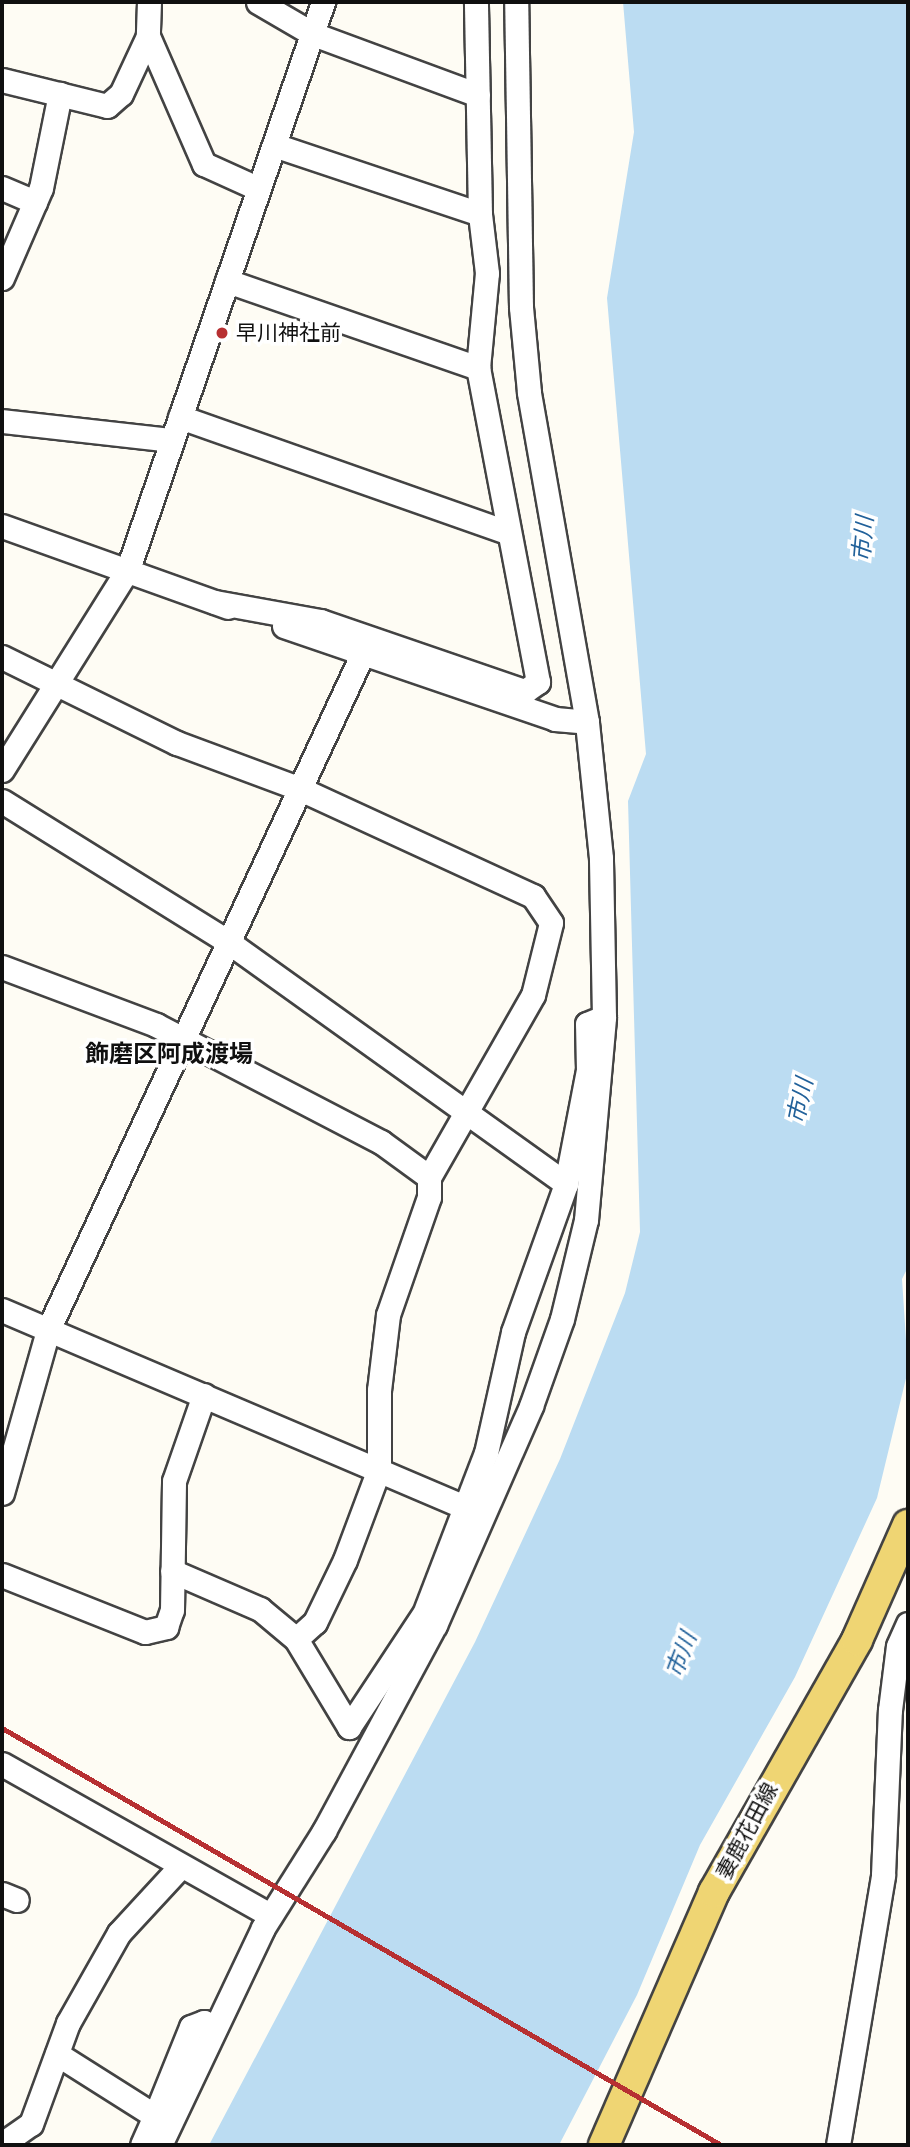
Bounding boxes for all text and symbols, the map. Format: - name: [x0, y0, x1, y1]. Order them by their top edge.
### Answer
- place label: 早川神社前: [236, 320, 341, 346]
- marker: 早川神社前: [214, 325, 230, 341]
- water label: 市川: [848, 515, 880, 563]
- district label: 飾磨区阿成渡場: [85, 1041, 253, 1069]
- water label: 市川: [783, 1076, 819, 1126]
- water label: 市川: [661, 1629, 703, 1681]
- street label: 妻鹿花田線: [711, 1779, 783, 1883]

